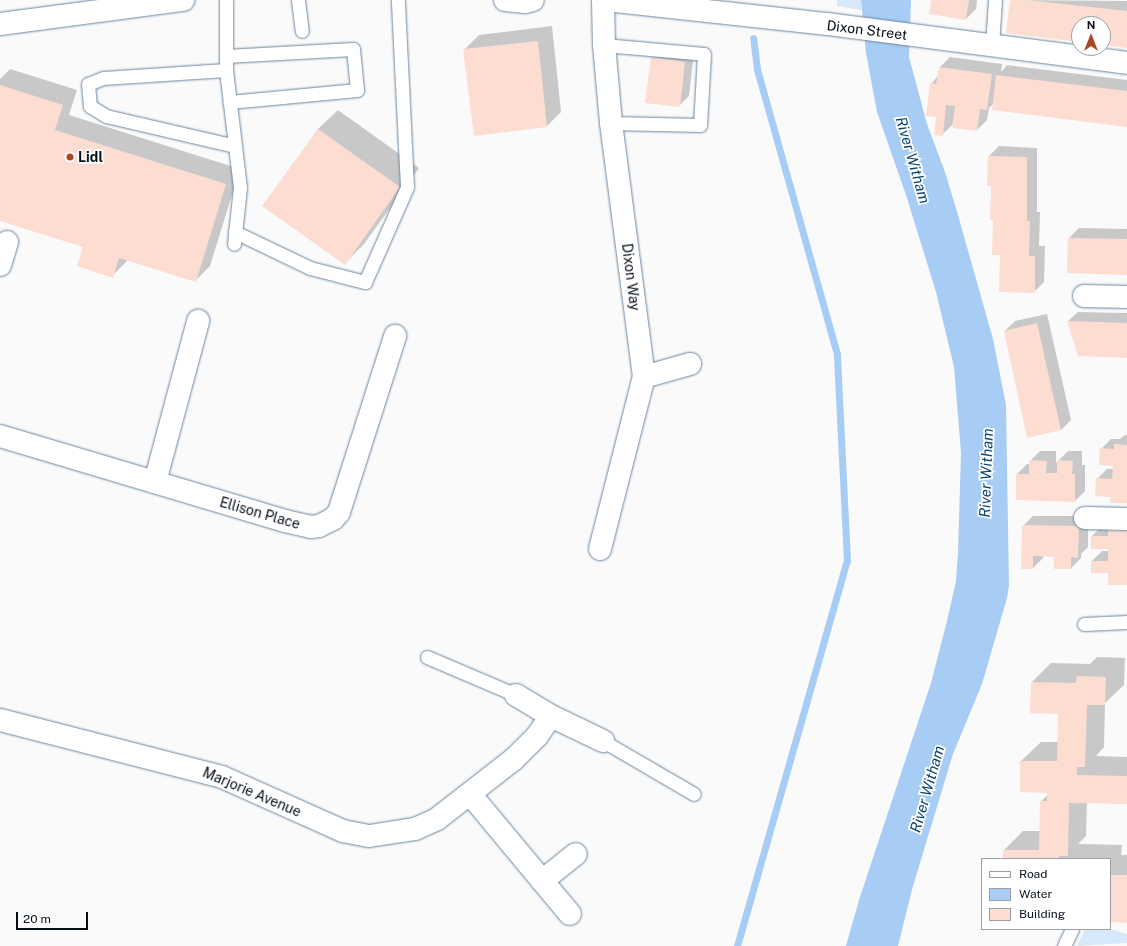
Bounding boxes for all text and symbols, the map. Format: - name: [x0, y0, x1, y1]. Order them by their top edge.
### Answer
- north arrow: [1071, 16, 1111, 56]
- street label: Dixon Street: [826, 17, 908, 43]
- text: N: [1087, 19, 1095, 31]
- water label: River Witham: [892, 114, 934, 206]
- place label: Lidl: [78, 149, 103, 165]
- marker: Lidl: [65, 152, 75, 162]
- street label: Dixon Way: [619, 242, 643, 312]
- water label: River Witham: [975, 428, 997, 518]
- street label: Ellison Place: [218, 493, 302, 533]
- water label: River Witham: [906, 743, 948, 835]
- street label: Marjorie Avenue: [200, 764, 304, 820]
- legend: [981, 858, 1111, 930]
- text: Road: [1019, 867, 1047, 881]
- text: Water: [1019, 887, 1052, 901]
- scale bar: [18, 904, 90, 930]
- text: Building: [1019, 907, 1065, 921]
- text: 20 m: [23, 912, 51, 926]

